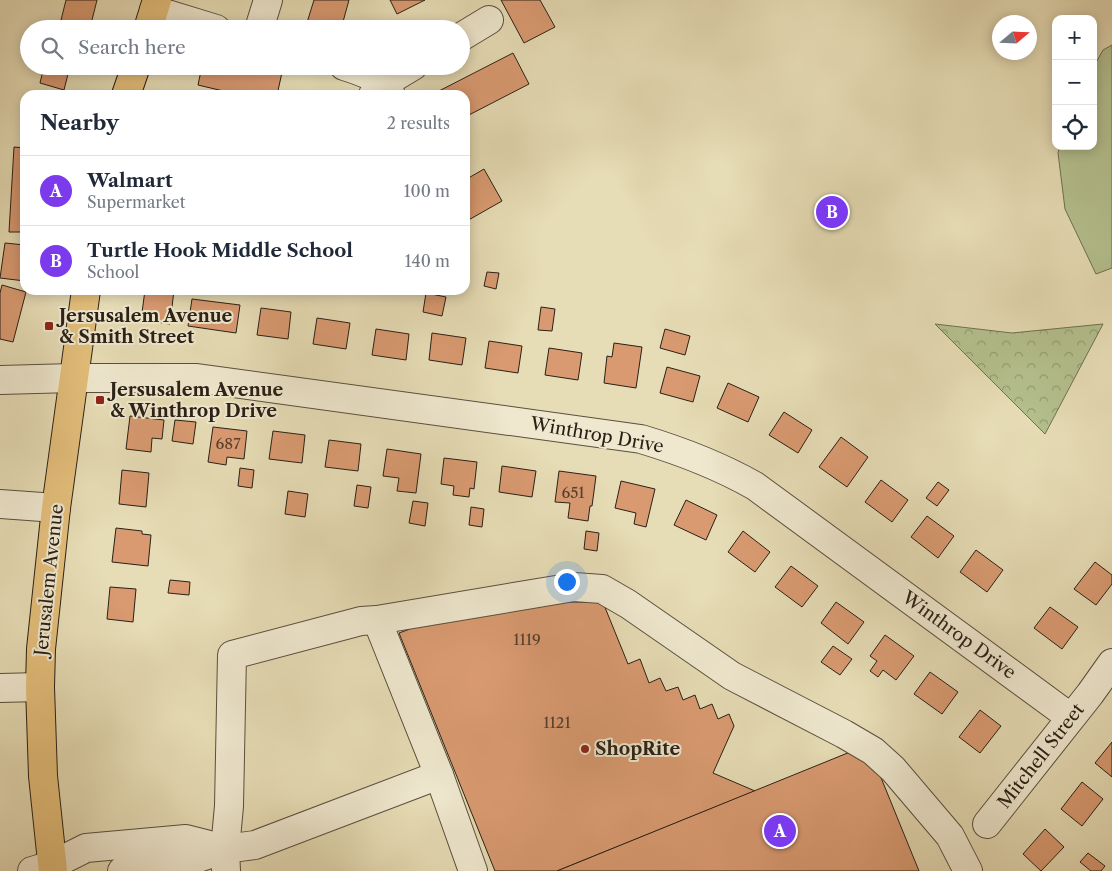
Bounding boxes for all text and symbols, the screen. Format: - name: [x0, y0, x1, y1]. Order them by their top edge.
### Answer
- north arrow: [992, 15, 1037, 60]
- map controls: [1052, 15, 1097, 150]
- button: +: [1052, 15, 1097, 60]
- search box: [20, 20, 470, 75]
- icon: search: [38, 34, 66, 62]
- text: Search here: [78, 36, 186, 59]
- button: −: [1052, 60, 1097, 105]
- button: locate: [1052, 105, 1097, 150]
- text: Nearby: [40, 110, 119, 135]
- text: 2 results: [387, 113, 450, 133]
- text: Walmart: [87, 169, 173, 192]
- text: A: [50, 181, 62, 201]
- text: 100 m: [404, 181, 450, 201]
- text: Supermarket: [87, 192, 185, 212]
- pin: B: [816, 193, 848, 231]
- text: Turtle Hook Middle School: [87, 239, 353, 262]
- text: B: [50, 251, 62, 271]
- text: 140 m: [405, 251, 450, 271]
- text: School: [87, 262, 139, 282]
- place label: Jersusalem Avenue & Smith Street: [56, 305, 233, 348]
- marker: Jersusalem Avenue & Smith Street: [43, 320, 55, 332]
- place label: Jersusalem Avenue & Winthrop Drive: [107, 379, 284, 422]
- marker: Jersusalem Avenue & Winthrop Drive: [94, 394, 106, 406]
- street label: Winthrop Drive: [528, 412, 665, 458]
- house number: 687: [215, 434, 241, 453]
- house number: 651: [561, 483, 585, 502]
- street label: Jerusalem Avenue: [30, 503, 68, 660]
- your location: [554, 569, 580, 595]
- street label: Winthrop Drive: [897, 586, 1020, 684]
- house number: 1119: [513, 630, 541, 649]
- street label: Mitchell Street: [993, 699, 1089, 813]
- house number: 1121: [543, 713, 571, 732]
- place label: ShopRite: [595, 738, 680, 760]
- marker: ShopRite: [579, 743, 591, 755]
- pin: A: [764, 812, 796, 850]

